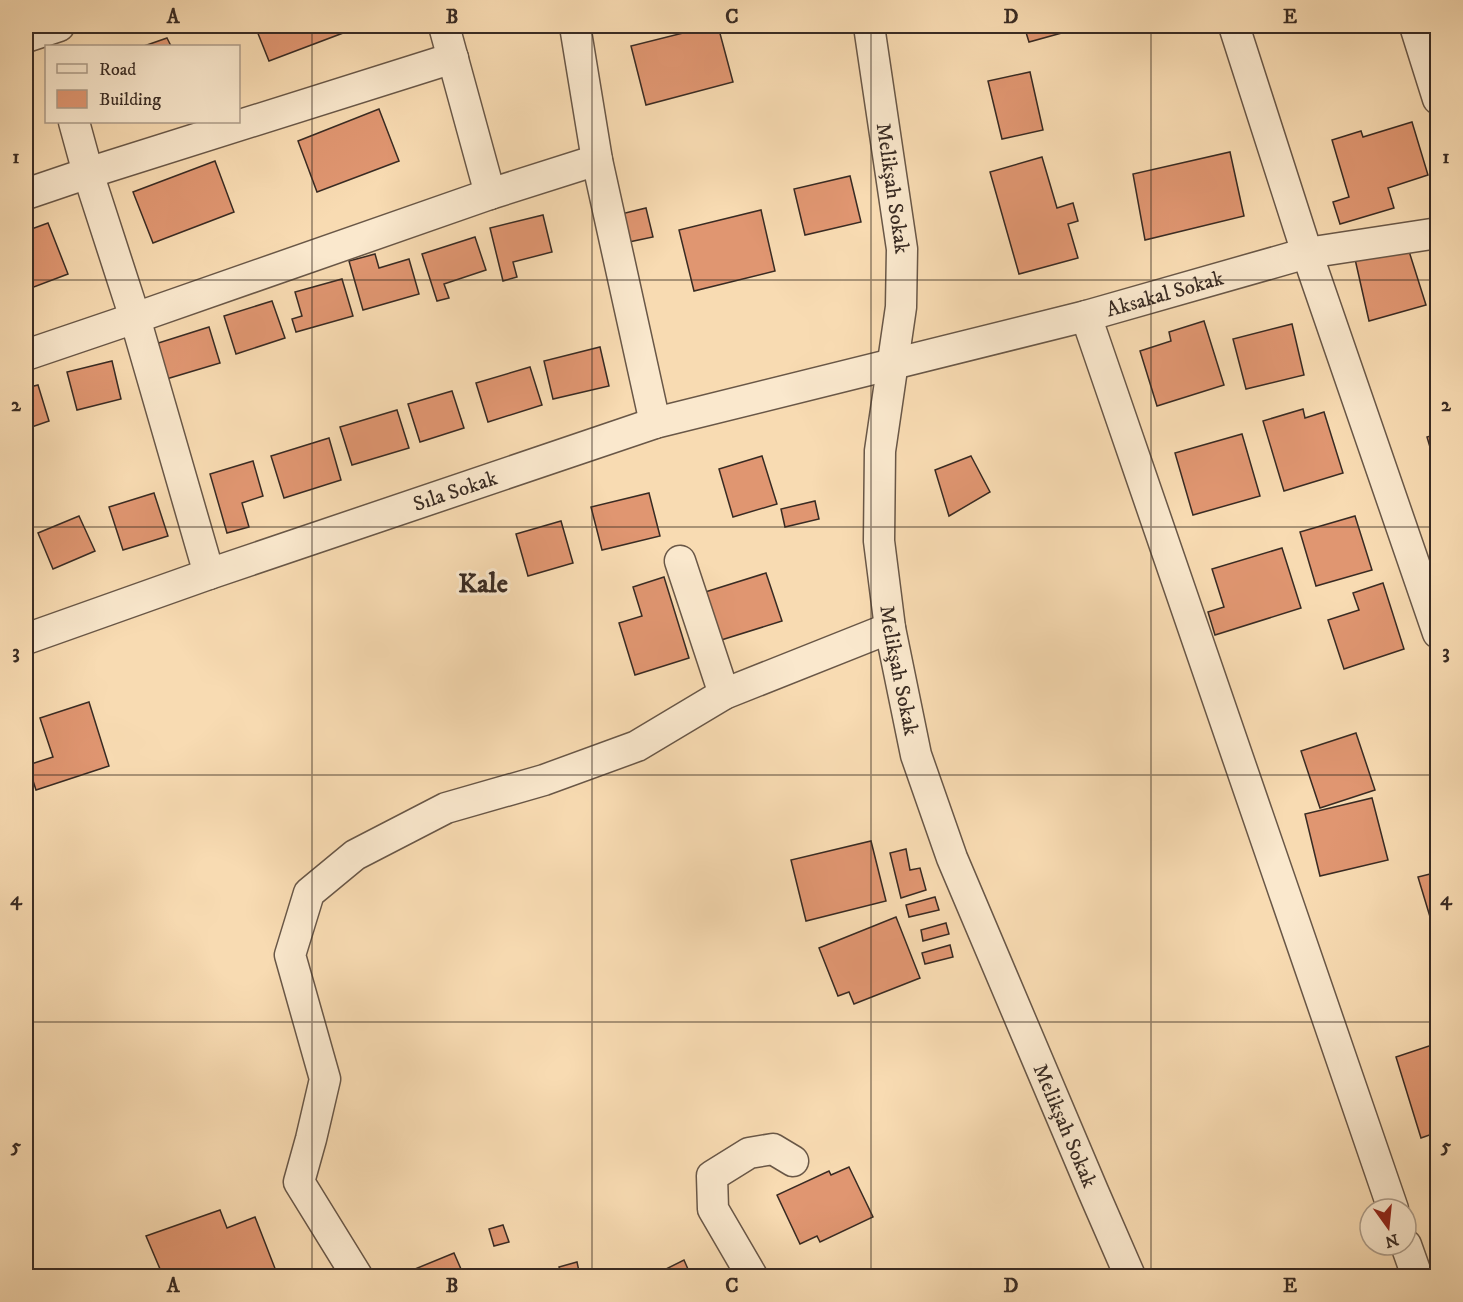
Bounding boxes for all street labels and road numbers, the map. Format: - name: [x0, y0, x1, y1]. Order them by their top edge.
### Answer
- street label: Melikşah Sokak: [869, 121, 915, 256]
- street label: Aksakal Sokak: [1103, 265, 1227, 324]
- street label: Sıla Sokak: [410, 465, 501, 518]
- street label: Melikşah Sokak: [873, 604, 924, 739]
- street label: Melikşah Sokak: [1027, 1060, 1102, 1192]

